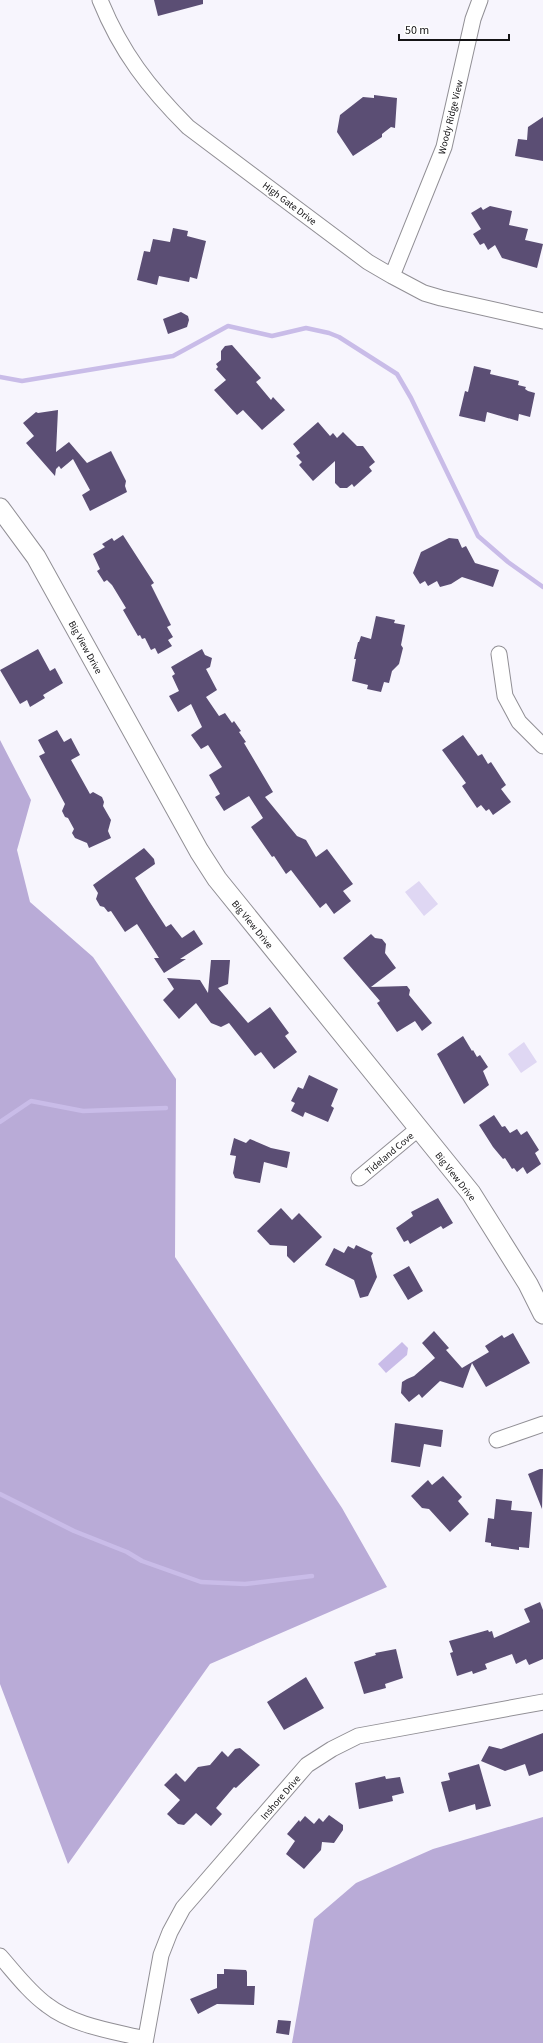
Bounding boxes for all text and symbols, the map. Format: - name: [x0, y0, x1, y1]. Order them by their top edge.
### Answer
- scale bar: [399, 16, 509, 42]
- text: 50 m: [405, 22, 429, 39]
- street label: Woody Ridge View: [435, 79, 467, 156]
- street label: High Gate Drive: [259, 179, 319, 229]
- street label: Big View Drive: [65, 618, 106, 677]
- street label: Big View Drive: [228, 897, 276, 952]
- street label: Tideland Cove: [362, 1129, 417, 1178]
- street label: Big View Drive: [432, 1149, 479, 1204]
- street label: Inshore Drive: [257, 1772, 304, 1823]

